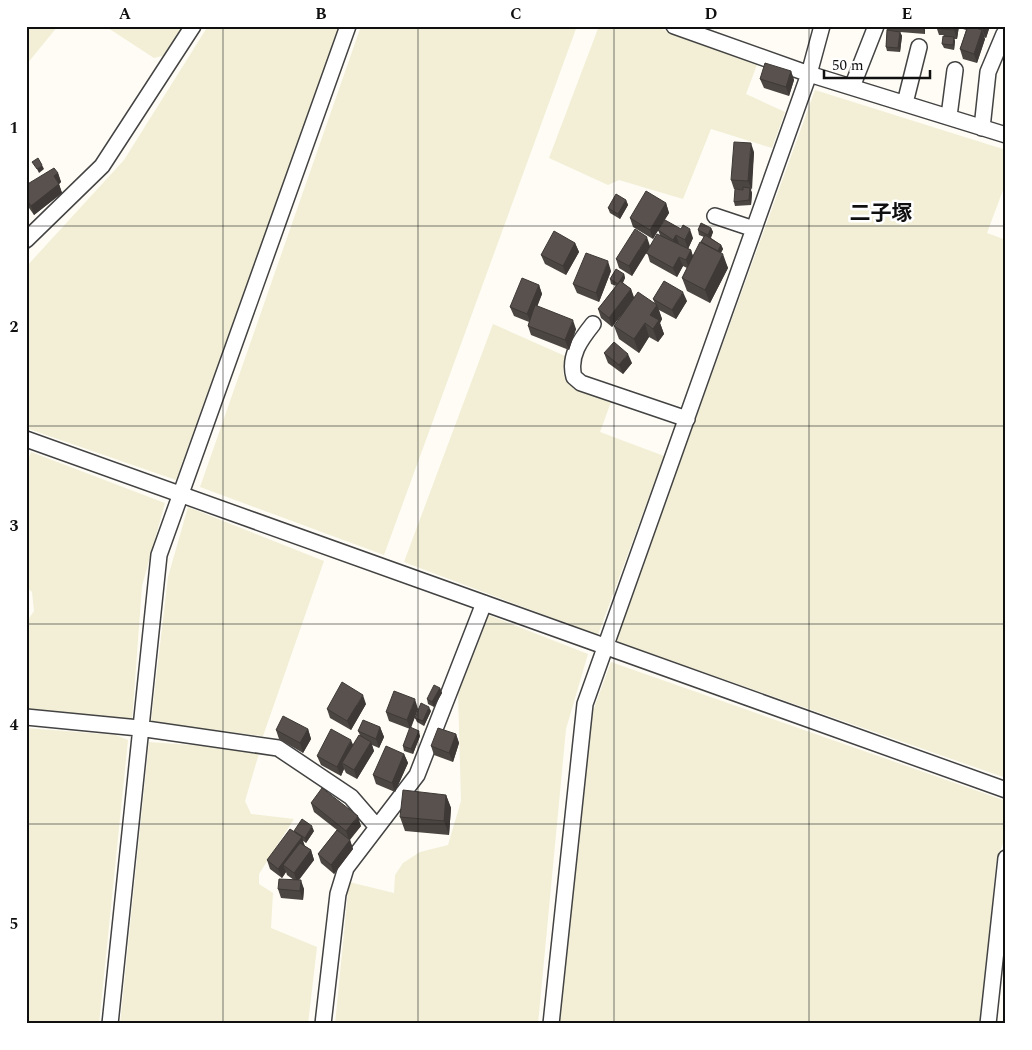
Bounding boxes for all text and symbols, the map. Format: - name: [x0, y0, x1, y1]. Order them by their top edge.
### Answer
- text: A: [119, 2, 132, 26]
- text: B: [315, 2, 327, 26]
- text: C: [510, 2, 522, 26]
- text: D: [705, 2, 718, 26]
- text: E: [902, 2, 912, 26]
- scale bar: [824, 48, 931, 80]
- text: 50 m: [832, 54, 864, 77]
- text: 1: [10, 116, 18, 140]
- district label: 二子塚: [850, 198, 913, 230]
- text: 2: [10, 315, 19, 339]
- text: 3: [10, 514, 19, 538]
- text: 4: [10, 713, 19, 737]
- text: 5: [10, 912, 18, 936]

